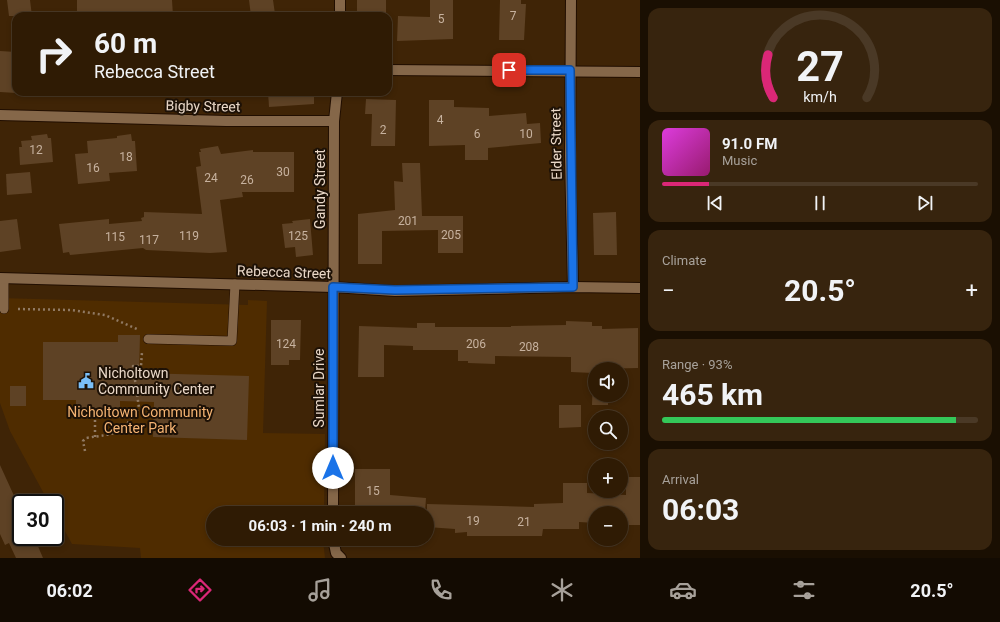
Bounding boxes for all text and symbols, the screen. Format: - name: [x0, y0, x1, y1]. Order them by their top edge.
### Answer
- house number: 7: [510, 9, 517, 23]
- house number: 5: [438, 12, 445, 26]
- text: 60 m: [94, 27, 157, 60]
- icon: right: [28, 28, 80, 80]
- text: 27: [796, 42, 844, 91]
- pin: [492, 53, 526, 87]
- icon: arrive: [498, 59, 520, 81]
- text: Rebecca Street: [94, 61, 215, 82]
- text: km/h: [803, 89, 837, 105]
- street label: Bigby Street: [165, 97, 241, 115]
- street label: Elder Street: [547, 108, 565, 180]
- house number: 4: [437, 113, 444, 127]
- house number: 2: [380, 123, 387, 137]
- house number: 6: [474, 127, 481, 141]
- house number: 10: [519, 127, 533, 141]
- text: 91.0 FM: [722, 135, 777, 153]
- house number: 12: [29, 143, 43, 157]
- street label: Gandy Street: [312, 149, 328, 229]
- house number: 18: [119, 150, 133, 164]
- text: Music: [722, 153, 757, 168]
- house number: 16: [86, 161, 100, 175]
- house number: 30: [276, 165, 290, 179]
- house number: 24: [204, 171, 218, 185]
- house number: 26: [240, 173, 254, 187]
- icon: previous: [704, 192, 726, 214]
- icon: pause: [809, 192, 831, 214]
- icon: next: [914, 192, 936, 214]
- house number: 201: [398, 214, 418, 228]
- house number: 205: [441, 228, 461, 242]
- house number: 119: [179, 229, 199, 243]
- house number: 125: [288, 229, 308, 243]
- house number: 115: [105, 230, 125, 244]
- house number: 117: [139, 233, 159, 247]
- text: Climate: [662, 253, 706, 268]
- street label: Rebecca Street: [237, 262, 332, 282]
- text: 20.5°: [784, 273, 856, 308]
- text: −: [662, 278, 675, 303]
- text: +: [966, 278, 978, 303]
- house number: 124: [276, 337, 296, 351]
- house number: 206: [466, 337, 486, 351]
- house number: 208: [519, 340, 539, 354]
- street label: Sumlar Drive: [311, 349, 327, 428]
- text: Range · 93%: [662, 357, 732, 372]
- map controls: [588, 362, 628, 546]
- button: sound: [588, 362, 628, 402]
- place label: Nicholtown Community Center: [98, 365, 214, 397]
- public building icon: Nicholtown Community Center: [77, 372, 95, 390]
- text: 465 km: [662, 377, 763, 412]
- park label: Nicholtown Community Center Park: [67, 404, 213, 436]
- button: search: [588, 410, 628, 450]
- position arrow: [312, 447, 354, 489]
- button: +: [588, 458, 628, 498]
- text: Arrival: [662, 472, 699, 487]
- house number: 15: [366, 484, 380, 498]
- text: 06:03: [662, 492, 739, 527]
- speed limit sign: 30: [12, 494, 64, 546]
- button: −: [588, 506, 628, 546]
- house number: 19: [466, 514, 480, 528]
- house number: 21: [517, 515, 531, 529]
- text: 06:03 · 1 min · 240 m: [249, 517, 391, 535]
- icon: directions: [186, 576, 214, 604]
- icon: music: [306, 576, 334, 604]
- icon: phone: [427, 576, 455, 604]
- icon: climate: [548, 576, 576, 604]
- icon: car: [669, 576, 697, 604]
- icon: filters: [790, 576, 818, 604]
- text: 06:02: [46, 580, 93, 601]
- text: 20.5°: [910, 580, 954, 601]

